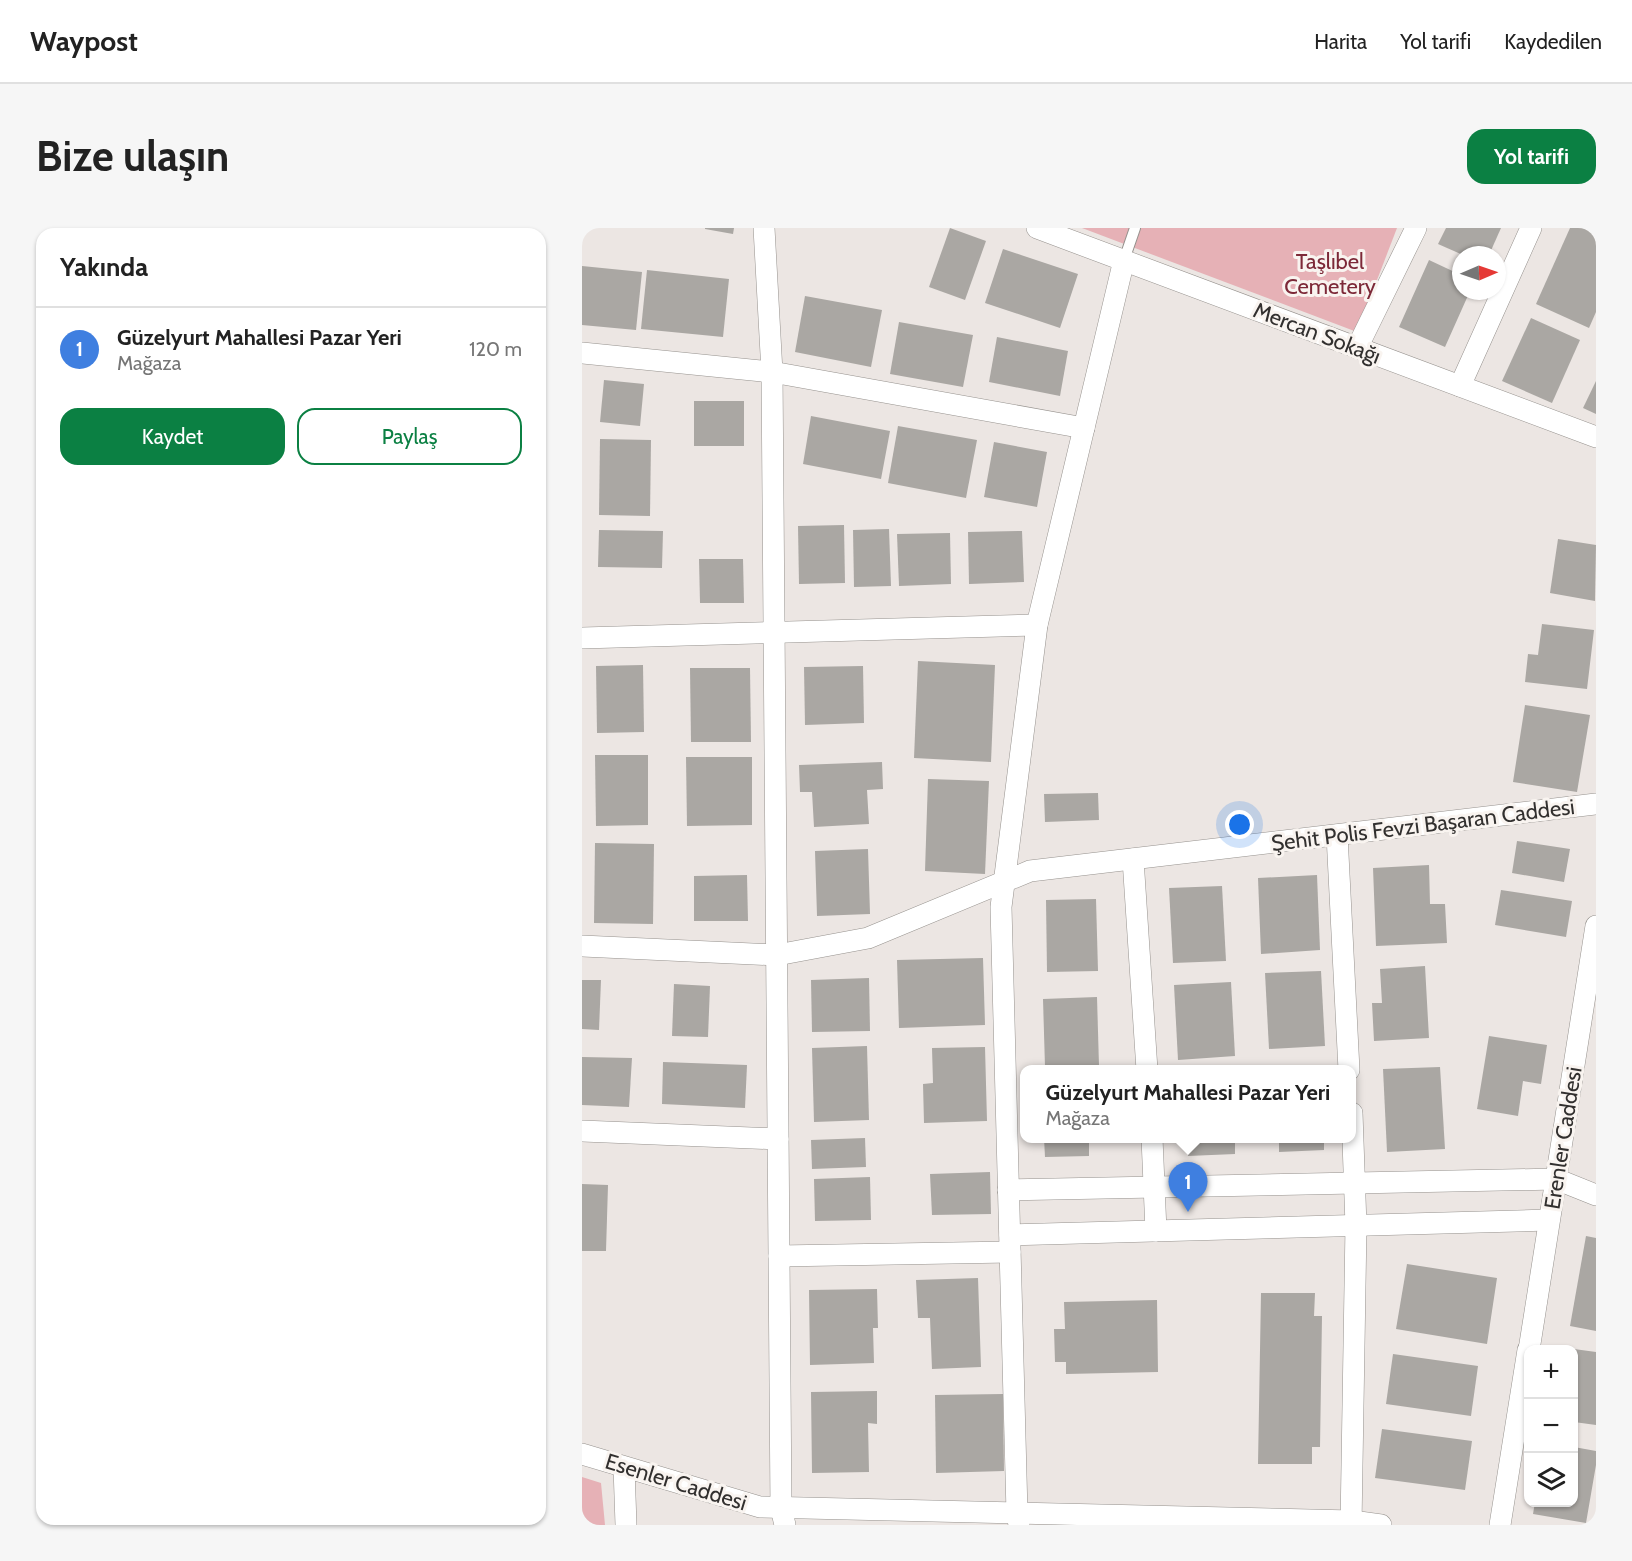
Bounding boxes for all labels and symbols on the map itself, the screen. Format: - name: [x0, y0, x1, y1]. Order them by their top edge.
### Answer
- north arrow: [1452, 246, 1506, 300]
- park label: Taşlıbel Cemetery: [1284, 248, 1376, 300]
- street label: Mercan Sokağı: [1250, 296, 1384, 370]
- street label: Şehit Polis Fevzi Başaran Caddesi: [1270, 793, 1576, 857]
- your location: [1225, 810, 1254, 839]
- street label: Erenler Caddesi: [1538, 1065, 1588, 1211]
- pin: 1: [1168, 1162, 1208, 1212]
- street label: Esenler Caddesi: [602, 1448, 750, 1516]

